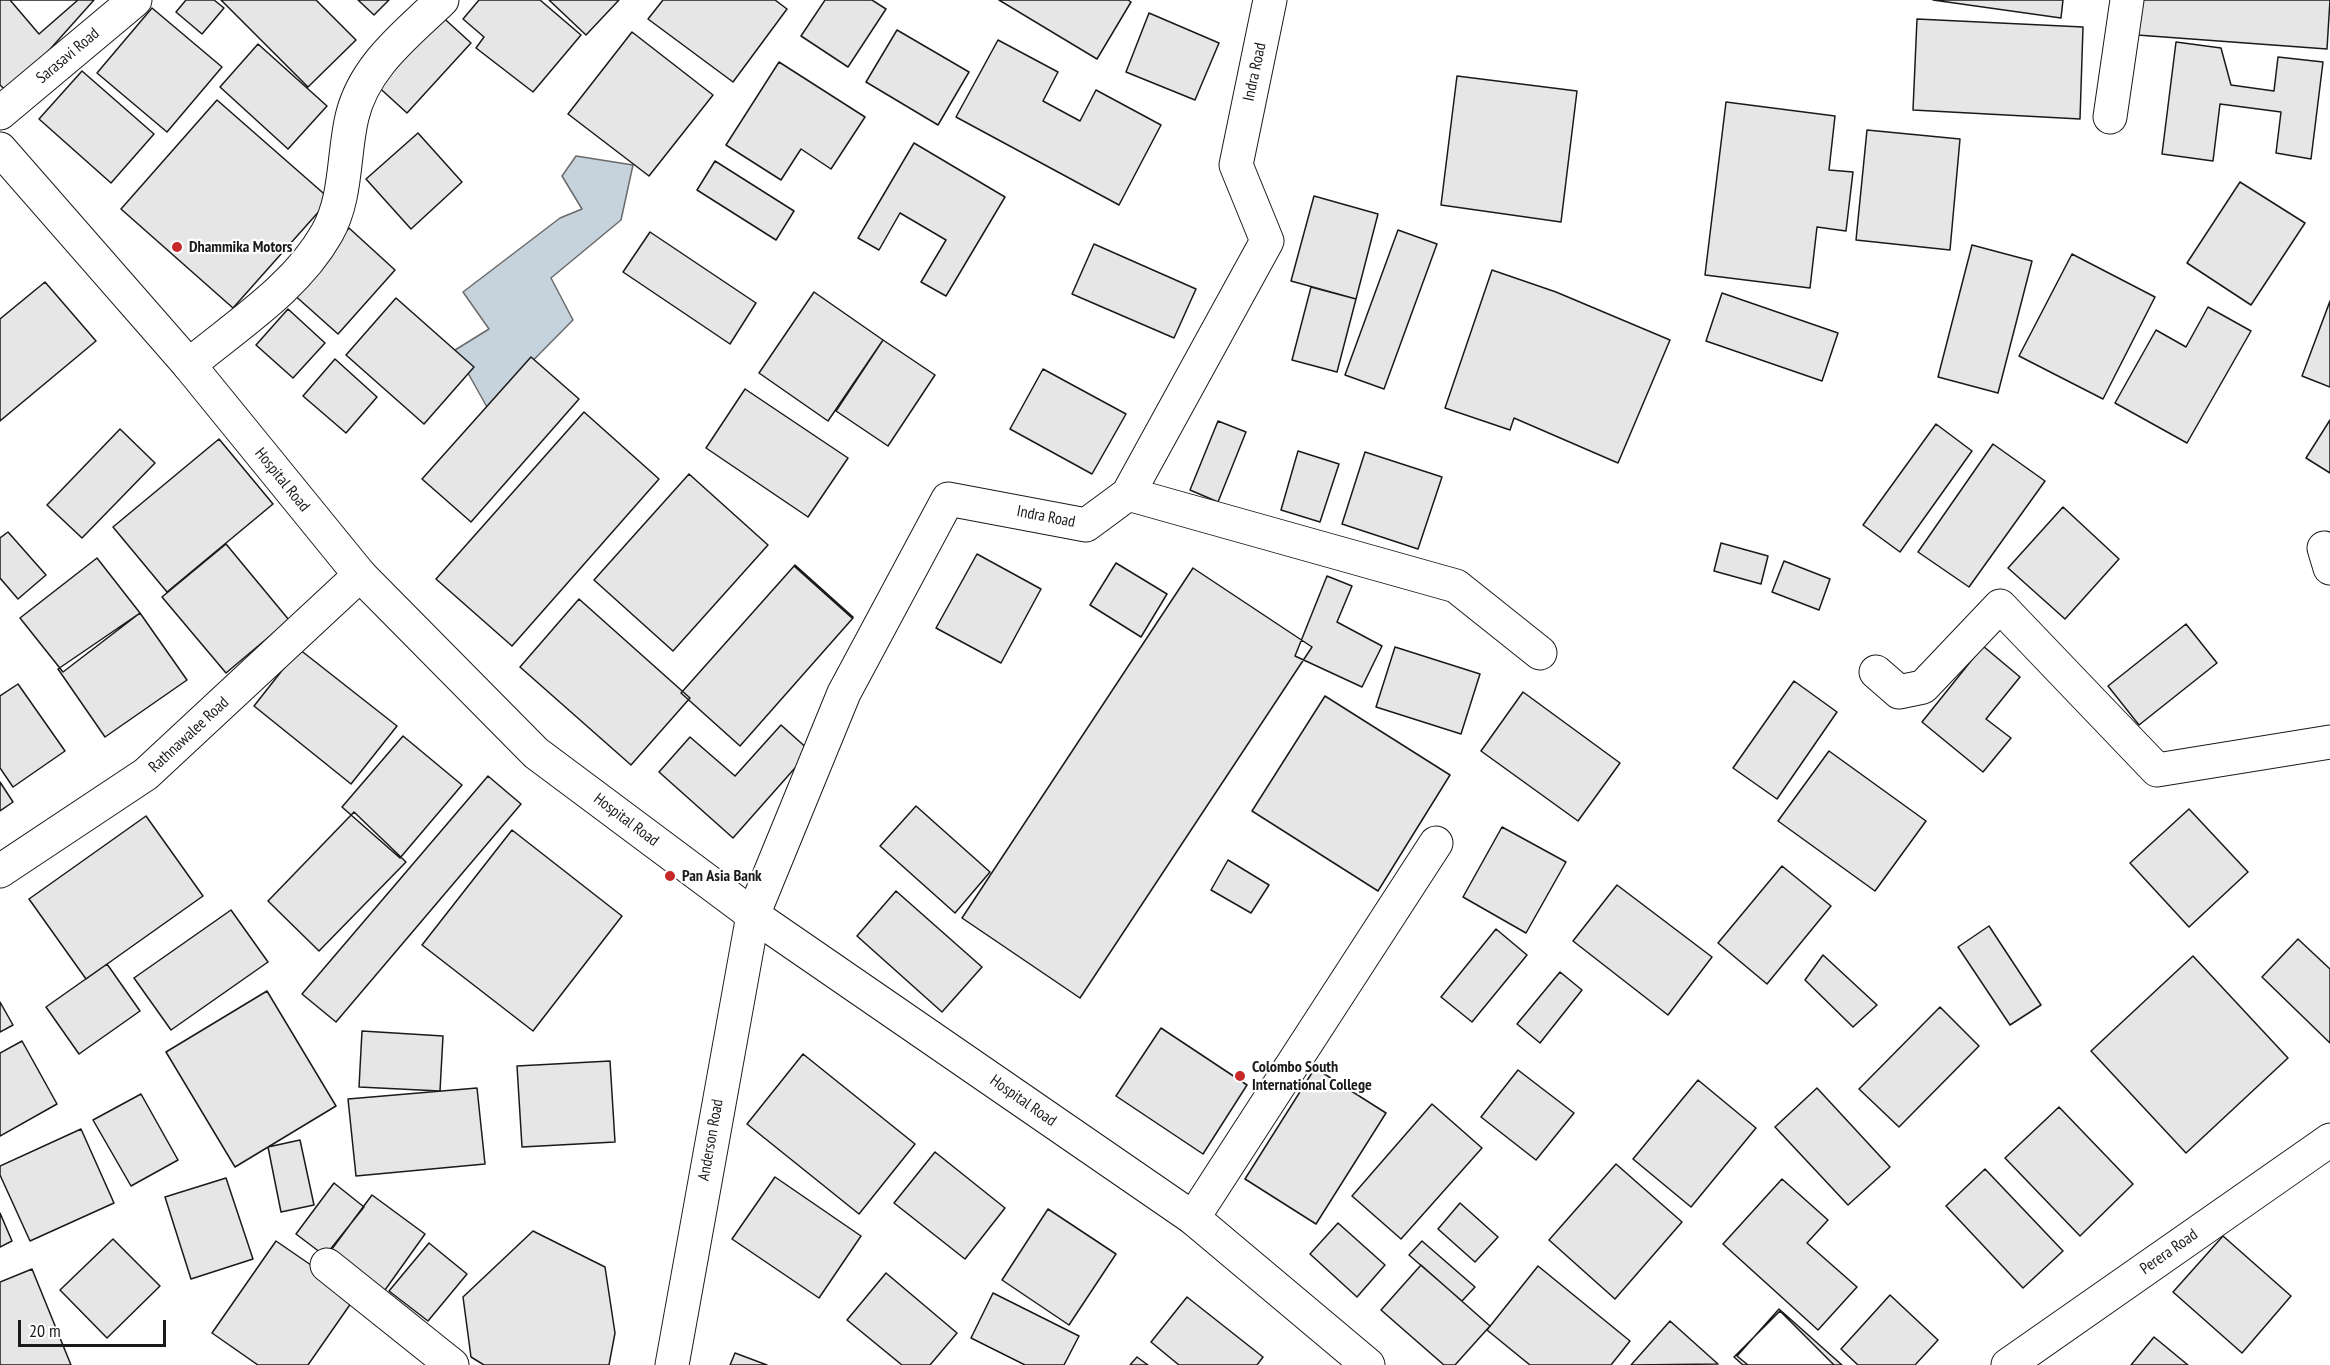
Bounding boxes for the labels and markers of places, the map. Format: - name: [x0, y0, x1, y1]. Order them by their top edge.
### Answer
- place label: Dhammika Motors: [189, 237, 292, 257]
- marker: Dhammika Motors: [170, 240, 184, 254]
- place label: Pan Asia Bank: [682, 866, 762, 886]
- marker: Pan Asia Bank: [663, 869, 677, 883]
- place label: Colombo South International College: [1252, 1057, 1372, 1095]
- marker: Colombo South International College: [1233, 1069, 1247, 1083]

